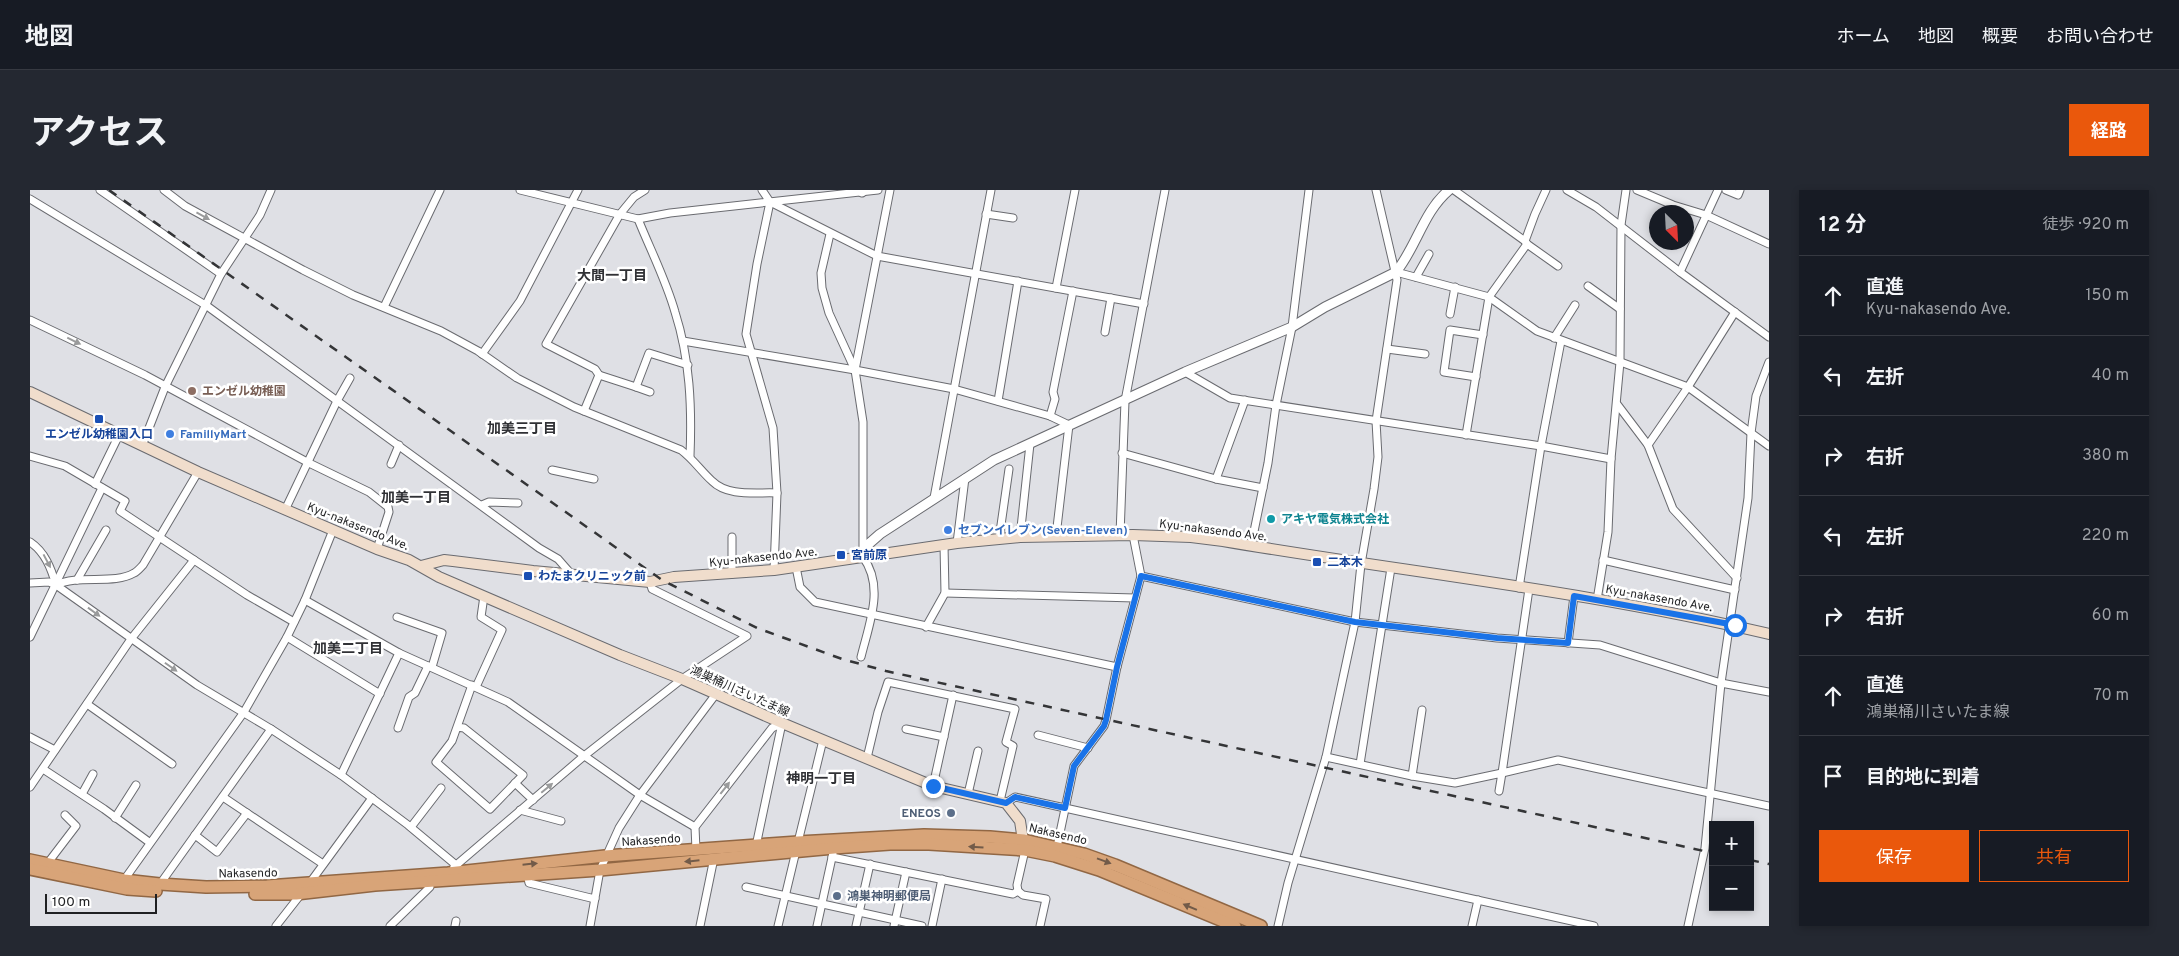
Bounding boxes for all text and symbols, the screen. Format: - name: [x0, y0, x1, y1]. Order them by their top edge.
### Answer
- text: 地図: [25, 23, 73, 53]
- text: ホーム: [1837, 26, 1890, 49]
- text: 地図: [1918, 26, 1954, 49]
- text: 概要: [1982, 26, 2018, 49]
- text: お問い合わせ: [2046, 26, 2154, 49]
- button: 経路: [2069, 104, 2149, 156]
- text: アクセス: [30, 113, 168, 157]
- north arrow: [1649, 205, 1694, 250]
- one-way arrow: [196, 212, 211, 220]
- text: 12 分: [1819, 212, 1867, 239]
- text: 徒歩 · 920 m: [2043, 215, 2129, 235]
- district label: 大間一丁目: [577, 268, 647, 285]
- text: 直進: [1866, 276, 1904, 300]
- icon: ahead: [1819, 282, 1847, 310]
- text: 150 m: [2086, 286, 2129, 306]
- text: Kyu-nakasendo Ave.: [1866, 300, 2010, 320]
- one-way arrow: [67, 337, 81, 345]
- icon: left: [1819, 362, 1847, 390]
- text: 左折: [1866, 366, 1904, 390]
- text: 40 m: [2091, 366, 2129, 386]
- place label: エンゼル幼稚園: [202, 384, 286, 400]
- marker: エンゼル幼稚園: [186, 385, 198, 397]
- marker: エンゼル幼稚園入口: [93, 413, 105, 425]
- district label: 加美三丁目: [487, 421, 557, 438]
- place label: エンゼル幼稚園入口: [45, 427, 153, 443]
- place label: FamillyMart: [180, 427, 247, 443]
- marker: FamillyMart: [164, 428, 176, 440]
- icon: right: [1819, 442, 1847, 470]
- text: 右折: [1866, 446, 1904, 470]
- text: 380 m: [2082, 446, 2129, 466]
- district label: 加美一丁目: [381, 490, 451, 507]
- street label: Kyu-nakasendo Ave.: [304, 499, 411, 555]
- place label: アキヤ電気株式会社: [1281, 512, 1389, 528]
- marker: アキヤ電気株式会社: [1265, 513, 1277, 525]
- street label: Kyu-nakasendo Ave.: [1158, 516, 1268, 546]
- icon: left: [1819, 522, 1847, 550]
- place label: セブンイレブン(Seven-Eleven): [958, 523, 1128, 539]
- marker: セブンイレブン(Seven-Eleven): [942, 524, 954, 536]
- text: 左折: [1866, 526, 1904, 550]
- text: 220 m: [2082, 526, 2129, 546]
- street label: Kyu-nakasendo Ave.: [708, 544, 818, 572]
- place label: 宮前原: [851, 548, 887, 564]
- marker: 宮前原: [835, 549, 847, 561]
- one-way arrow: [42, 554, 51, 568]
- place label: 二本木: [1327, 555, 1363, 571]
- marker: 二本木: [1311, 556, 1323, 568]
- place label: わたまクリニック前: [538, 569, 646, 585]
- marker: わたまクリニック前: [522, 570, 534, 582]
- street label: Kyu-nakasendo Ave.: [1604, 582, 1714, 616]
- icon: right: [1819, 602, 1847, 630]
- text: 右折: [1866, 606, 1904, 630]
- text: 60 m: [2092, 606, 2129, 626]
- one-way arrow: [87, 607, 100, 617]
- route start: [1724, 614, 1747, 637]
- district label: 加美二丁目: [313, 641, 383, 658]
- one-way arrow: [164, 662, 178, 672]
- street label: 鴻巣桶川さいたま線: [687, 663, 792, 721]
- text: 直進: [1866, 674, 1904, 698]
- icon: ahead: [1819, 682, 1847, 710]
- text: 70 m: [2094, 686, 2129, 706]
- text: 鴻巣桶川さいたま線: [1866, 703, 2010, 723]
- icon: arrive: [1819, 762, 1847, 790]
- text: 目的地に到着: [1866, 766, 1980, 790]
- district label: 神明一丁目: [786, 770, 856, 788]
- route end: [922, 775, 945, 798]
- one-way arrow: [540, 782, 553, 793]
- one-way arrow: [720, 782, 731, 795]
- place label: ENEOS: [902, 806, 941, 822]
- marker: ENEOS: [945, 807, 957, 819]
- street label: Nakasendo: [1027, 821, 1089, 850]
- map controls: [1709, 821, 1754, 911]
- button: +: [1709, 821, 1754, 866]
- button: 保存: [1819, 830, 1969, 882]
- button: 共有: [1979, 830, 2129, 882]
- street label: Nakasendo: [621, 831, 682, 851]
- one-way arrow: [968, 842, 984, 850]
- one-way arrow: [683, 857, 699, 865]
- one-way arrow: [1096, 858, 1111, 865]
- one-way arrow: [523, 860, 539, 868]
- street label: Nakasendo: [218, 865, 278, 883]
- button: −: [1709, 866, 1754, 911]
- place label: 鴻巣神明郵便局: [847, 889, 931, 905]
- marker: 鴻巣神明郵便局: [831, 890, 843, 902]
- scale bar: [45, 891, 158, 914]
- text: 100 m: [52, 894, 90, 911]
- one-way arrow: [1182, 903, 1197, 911]

